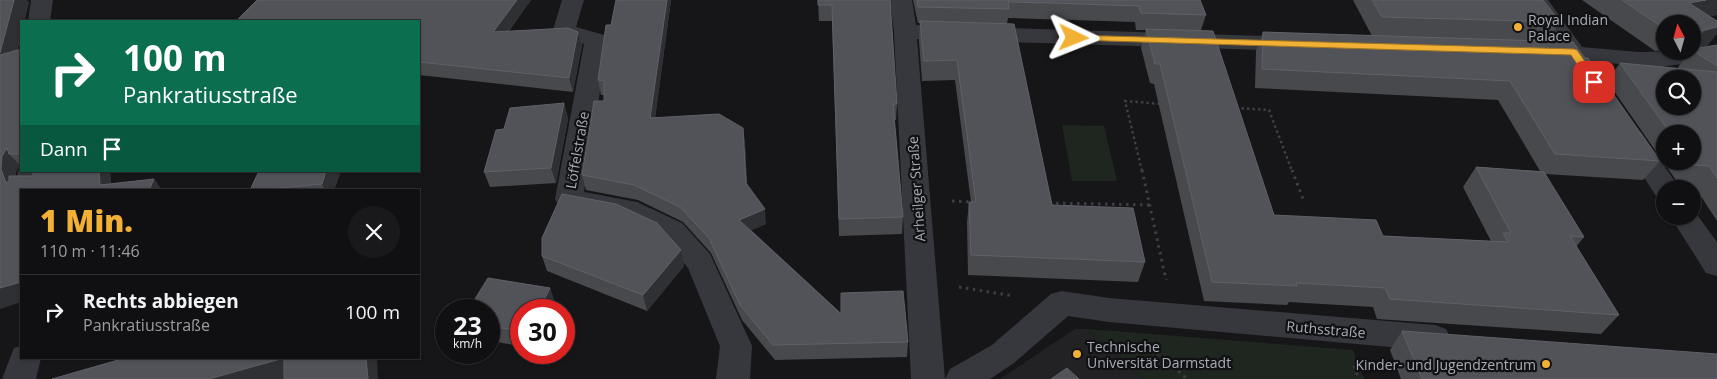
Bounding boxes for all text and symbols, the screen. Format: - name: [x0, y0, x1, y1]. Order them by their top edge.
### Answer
- place label: Royal Indian Palace: [1528, 10, 1608, 45]
- position arrow: [1047, 11, 1099, 63]
- north arrow: [1656, 15, 1701, 60]
- map controls: [1656, 15, 1701, 225]
- marker: Royal Indian Palace: [1512, 21, 1524, 33]
- text: 100 m: [123, 34, 227, 81]
- icon: right: [40, 40, 105, 105]
- pin: [1573, 61, 1615, 103]
- icon: arrive: [1580, 68, 1608, 96]
- button: search: [1656, 70, 1701, 115]
- text: Pankratiusstraße: [123, 79, 298, 109]
- street label: Löffelstraße: [561, 110, 593, 190]
- button: +: [1656, 125, 1701, 170]
- icon: arrive: [98, 135, 126, 163]
- street label: Arheilger Straße: [903, 135, 929, 242]
- text: Dann: [40, 136, 88, 162]
- button: −: [1656, 180, 1701, 225]
- text: 1 Min.: [40, 200, 133, 241]
- button: close: [348, 206, 400, 258]
- text: 110 m · 11:46: [40, 240, 140, 262]
- text: Rechts abbiegen: [83, 288, 239, 314]
- icon: right: [40, 298, 68, 326]
- text: 100 m: [345, 299, 400, 325]
- speed limit sign: 30: [510, 299, 575, 364]
- text: 23: [453, 308, 482, 342]
- text: Pankratiusstraße: [83, 314, 210, 336]
- street label: Ruthsstraße: [1286, 316, 1366, 342]
- text: km/h: [453, 335, 482, 352]
- place label: Technische Universität Darmstadt: [1087, 337, 1231, 372]
- marker: Technische Universität Darmstadt: [1071, 348, 1083, 360]
- place label: Kinder- und Jugendzentrum: [1355, 355, 1536, 374]
- marker: Kinder- und Jugendzentrum: [1540, 358, 1552, 370]

